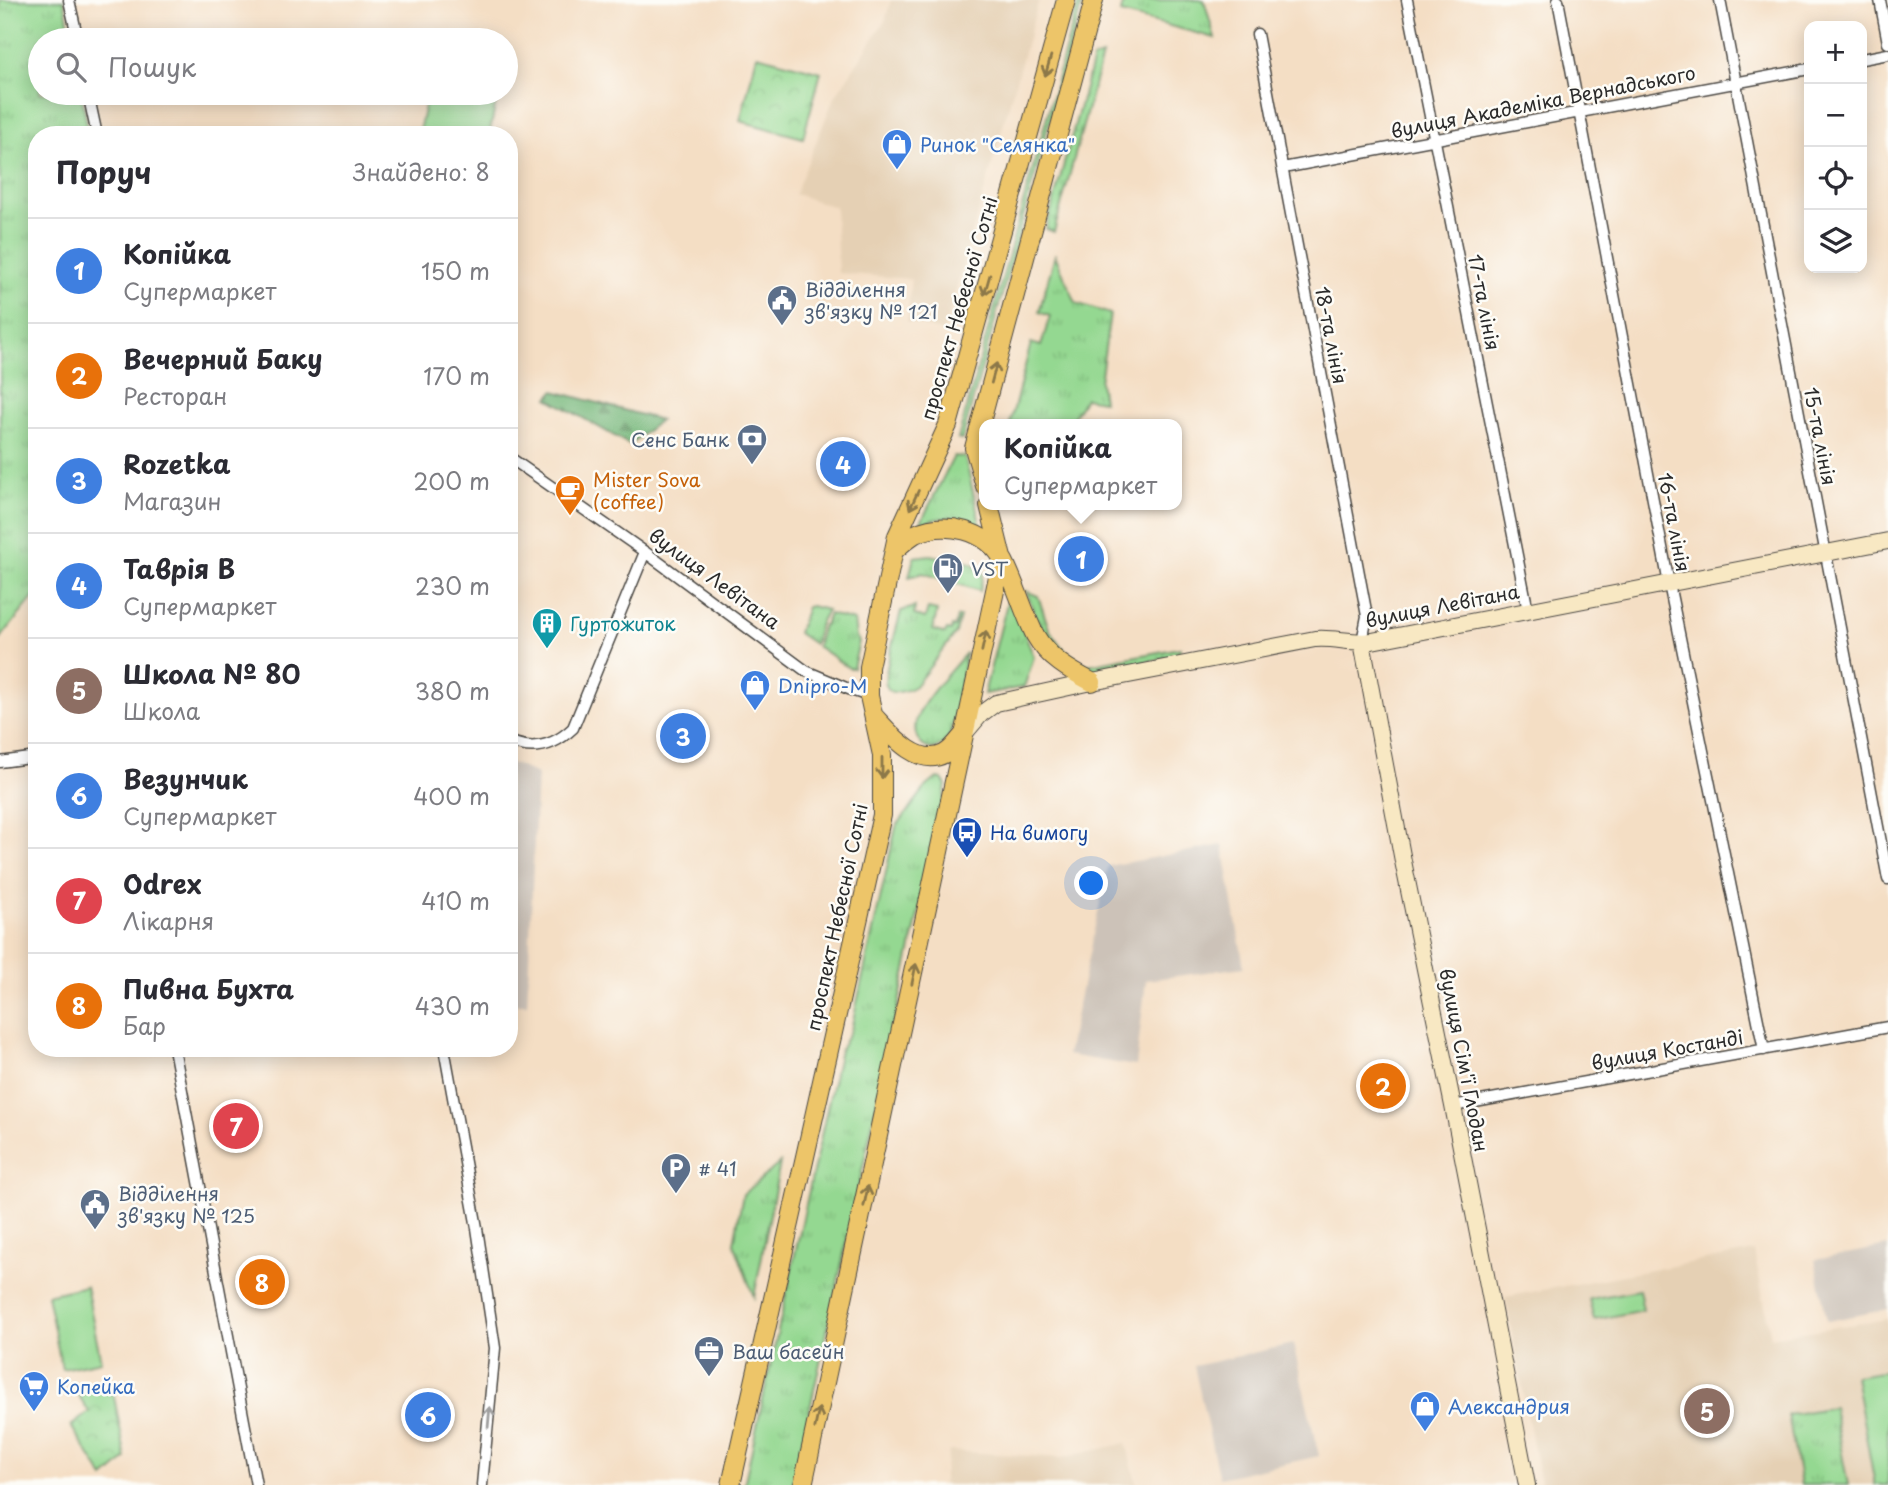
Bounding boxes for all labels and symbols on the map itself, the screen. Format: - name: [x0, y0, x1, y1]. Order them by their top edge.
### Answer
- one-way arrow: [1041, 54, 1054, 77]
- street label: вулиця Академіка Вернадського: [1388, 58, 1698, 144]
- shop icon: Ринок "Селянка": [880, 127, 914, 171]
- place label: Ринок "Селянка": [920, 130, 1075, 158]
- street label: проспект Небесної Сотні: [913, 193, 1003, 423]
- street label: 17-та лінія: [1462, 252, 1508, 352]
- one-way arrow: [980, 273, 993, 296]
- place label: Відділення зв'язку № 121: [804, 275, 938, 325]
- public building icon: Відділення зв'язку № 121: [765, 283, 799, 327]
- street label: 18-та лінія: [1309, 284, 1355, 386]
- one-way arrow: [988, 362, 1001, 385]
- street label: 15-та лінія: [1798, 385, 1844, 487]
- bank icon: Сенс Банк: [735, 422, 769, 466]
- place label: Сенс Банк: [631, 425, 730, 453]
- pin: 4: [820, 438, 866, 490]
- place label: Mister Sova (coffee): [593, 465, 701, 515]
- street label: 16-та лінія: [1652, 470, 1698, 574]
- cafe icon: Mister Sova (coffee): [553, 473, 587, 517]
- one-way arrow: [907, 488, 920, 510]
- street label: вулиця Левітана: [644, 521, 786, 635]
- pin: 1: [1058, 533, 1104, 585]
- fuel station icon: VST: [931, 551, 965, 595]
- place label: VST: [971, 554, 1008, 582]
- street label: вулиця Левітана: [1363, 576, 1521, 634]
- building icon: Гуртожиток: [530, 606, 564, 650]
- place label: Гуртожиток: [570, 609, 676, 637]
- one-way arrow: [978, 631, 991, 653]
- shop icon: Dnipro-M: [738, 668, 772, 712]
- place label: Dnipro-M: [778, 671, 867, 699]
- pin: 3: [660, 710, 706, 762]
- one-way arrow: [875, 756, 889, 779]
- street label: проспект Небесної Сотні: [798, 801, 874, 1033]
- bus stop icon: На вимогу: [950, 815, 984, 859]
- place label: На вимогу: [990, 818, 1088, 846]
- your location: [1074, 866, 1108, 900]
- one-way arrow: [907, 963, 921, 986]
- street label: вулиця Сім'ї Глодан: [1433, 966, 1497, 1154]
- street label: вулиця Костанді: [1589, 1022, 1745, 1076]
- pin: 2: [1360, 1060, 1406, 1112]
- pin: 7: [213, 1100, 259, 1152]
- parking icon: # 41: [659, 1151, 693, 1195]
- place label: # 41: [699, 1154, 737, 1182]
- place label: Відділення зв'язку № 125: [117, 1179, 255, 1229]
- one-way arrow: [859, 1185, 873, 1208]
- public building icon: Відділення зв'язку № 125: [78, 1187, 112, 1231]
- pin: 8: [239, 1256, 285, 1308]
- office icon: Ваш басейн: [692, 1334, 726, 1378]
- place label: Ваш басейн: [732, 1337, 845, 1365]
- supermarket icon: Копейка: [17, 1369, 51, 1413]
- place label: Копейка: [57, 1372, 135, 1400]
- pin: 5: [1684, 1385, 1730, 1437]
- pin: 6: [405, 1389, 451, 1441]
- shop icon: Александрия: [1408, 1389, 1442, 1433]
- place label: Александрия: [1448, 1392, 1570, 1420]
- one-way arrow: [483, 1406, 496, 1429]
- one-way arrow: [811, 1407, 825, 1430]

